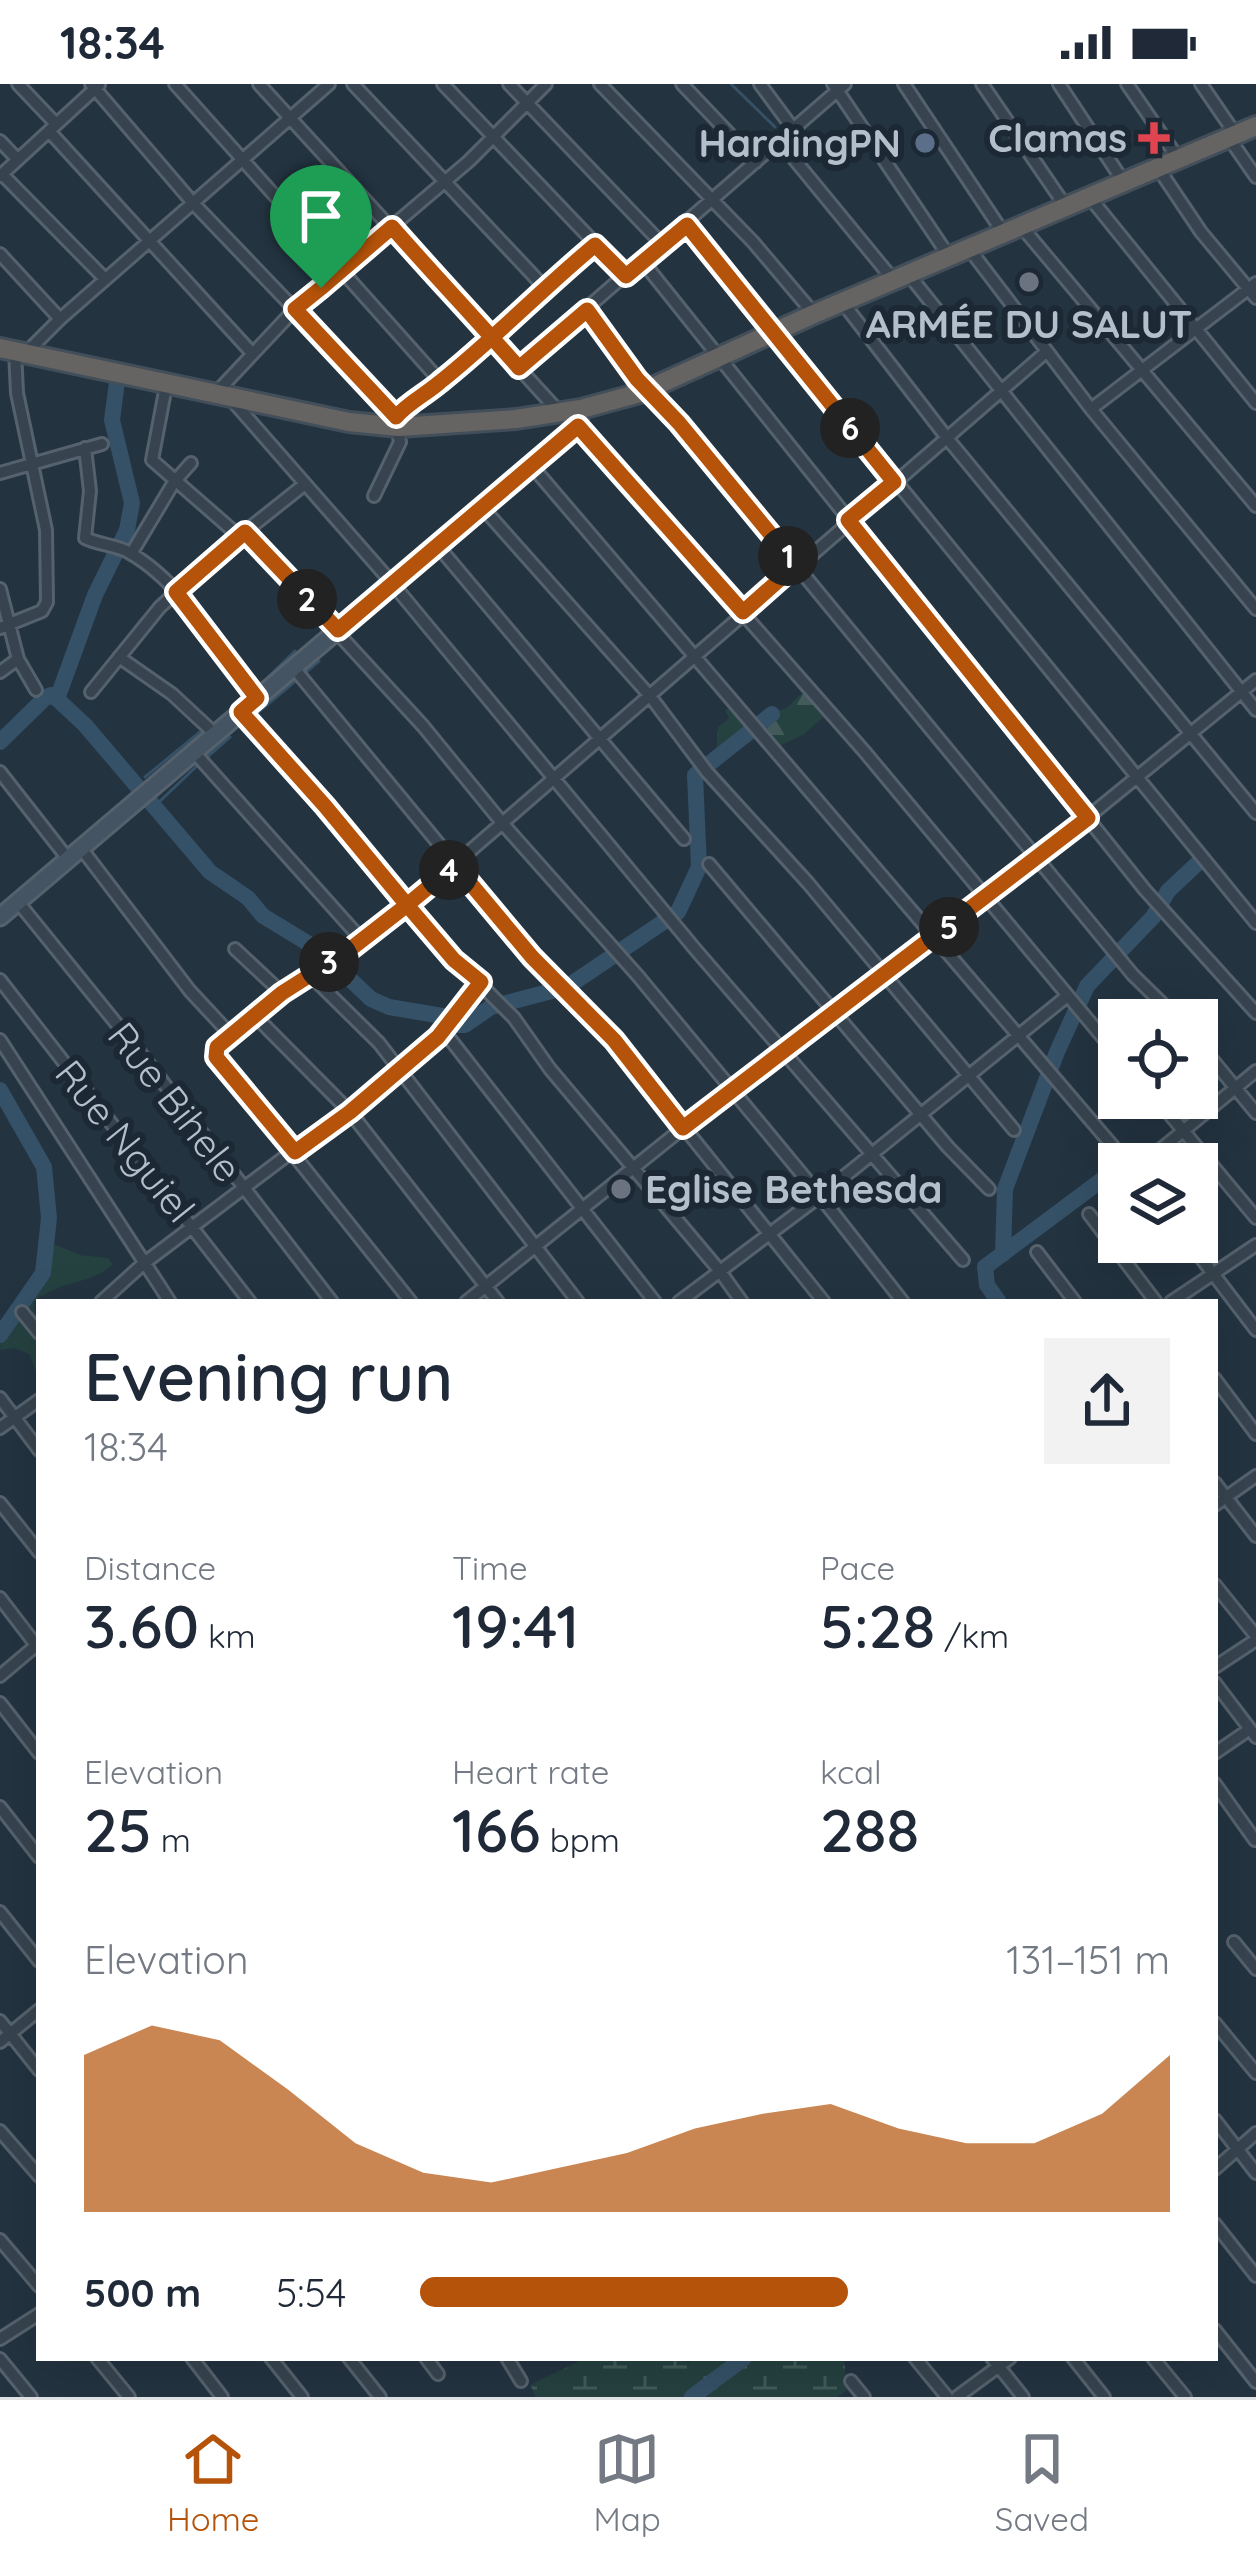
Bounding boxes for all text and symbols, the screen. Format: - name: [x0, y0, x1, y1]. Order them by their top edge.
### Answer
- text: 18:34: [60, 14, 165, 70]
- place label: Clamas: [988, 113, 1127, 162]
- place label: HardingPN: [698, 118, 901, 167]
- marker: Clamas: [1138, 122, 1170, 154]
- marker: HardingPN: [912, 130, 938, 156]
- pin: [270, 165, 372, 288]
- icon: arrive: [288, 183, 354, 249]
- marker: ARMÉE DU SALUT: [1016, 269, 1042, 295]
- place label: ARMÉE DU SALUT: [866, 299, 1192, 348]
- pin: 6: [820, 398, 880, 458]
- text: 6: [841, 407, 859, 448]
- pin: 1: [758, 526, 818, 586]
- text: 1: [782, 535, 794, 576]
- pin: 2: [277, 569, 337, 629]
- text: 2: [298, 578, 316, 619]
- pin: 4: [419, 840, 479, 900]
- text: 4: [439, 849, 459, 890]
- pin: 5: [919, 897, 979, 957]
- text: 5: [939, 906, 959, 947]
- pin: 3: [299, 932, 359, 992]
- text: 3: [320, 941, 338, 982]
- map controls: [1098, 999, 1218, 1263]
- button: locate: [1098, 999, 1218, 1119]
- street label: Rue Bihele: [98, 1012, 253, 1191]
- street label: Rue Nguiel: [45, 1050, 206, 1232]
- button: layers: [1098, 1143, 1218, 1263]
- place label: Eglise Bethesda: [645, 1164, 942, 1213]
- marker: Eglise Bethesda: [608, 1176, 634, 1202]
- text: Evening run: [84, 1335, 453, 1418]
- button: share: [1044, 1338, 1170, 1464]
- text: 18:34: [84, 1422, 168, 1471]
- text: Distance: [84, 1547, 216, 1588]
- text: Time: [452, 1547, 528, 1588]
- text: Pace: [820, 1547, 895, 1588]
- text: 3.60: [84, 1588, 199, 1663]
- text: 19:41: [452, 1588, 579, 1663]
- text: 5:28: [820, 1588, 935, 1663]
- text: km: [199, 1615, 256, 1656]
- text: /km: [935, 1615, 1009, 1656]
- text: Elevation: [84, 1751, 223, 1792]
- text: Heart rate: [452, 1751, 609, 1792]
- text: kcal: [820, 1751, 882, 1792]
- text: 25: [84, 1792, 152, 1867]
- text: 166: [452, 1792, 541, 1867]
- text: 288: [820, 1792, 919, 1867]
- text: m: [152, 1819, 191, 1860]
- text: bpm: [541, 1819, 620, 1860]
- text: Elevation: [84, 1935, 248, 1984]
- text: 131–151 m: [1006, 1935, 1170, 1984]
- text: 500 m: [84, 2268, 201, 2317]
- text: 5:54: [276, 2268, 346, 2317]
- tab: Home: [167, 2426, 259, 2539]
- tab: Map: [594, 2426, 661, 2539]
- tab: Saved: [995, 2426, 1089, 2539]

